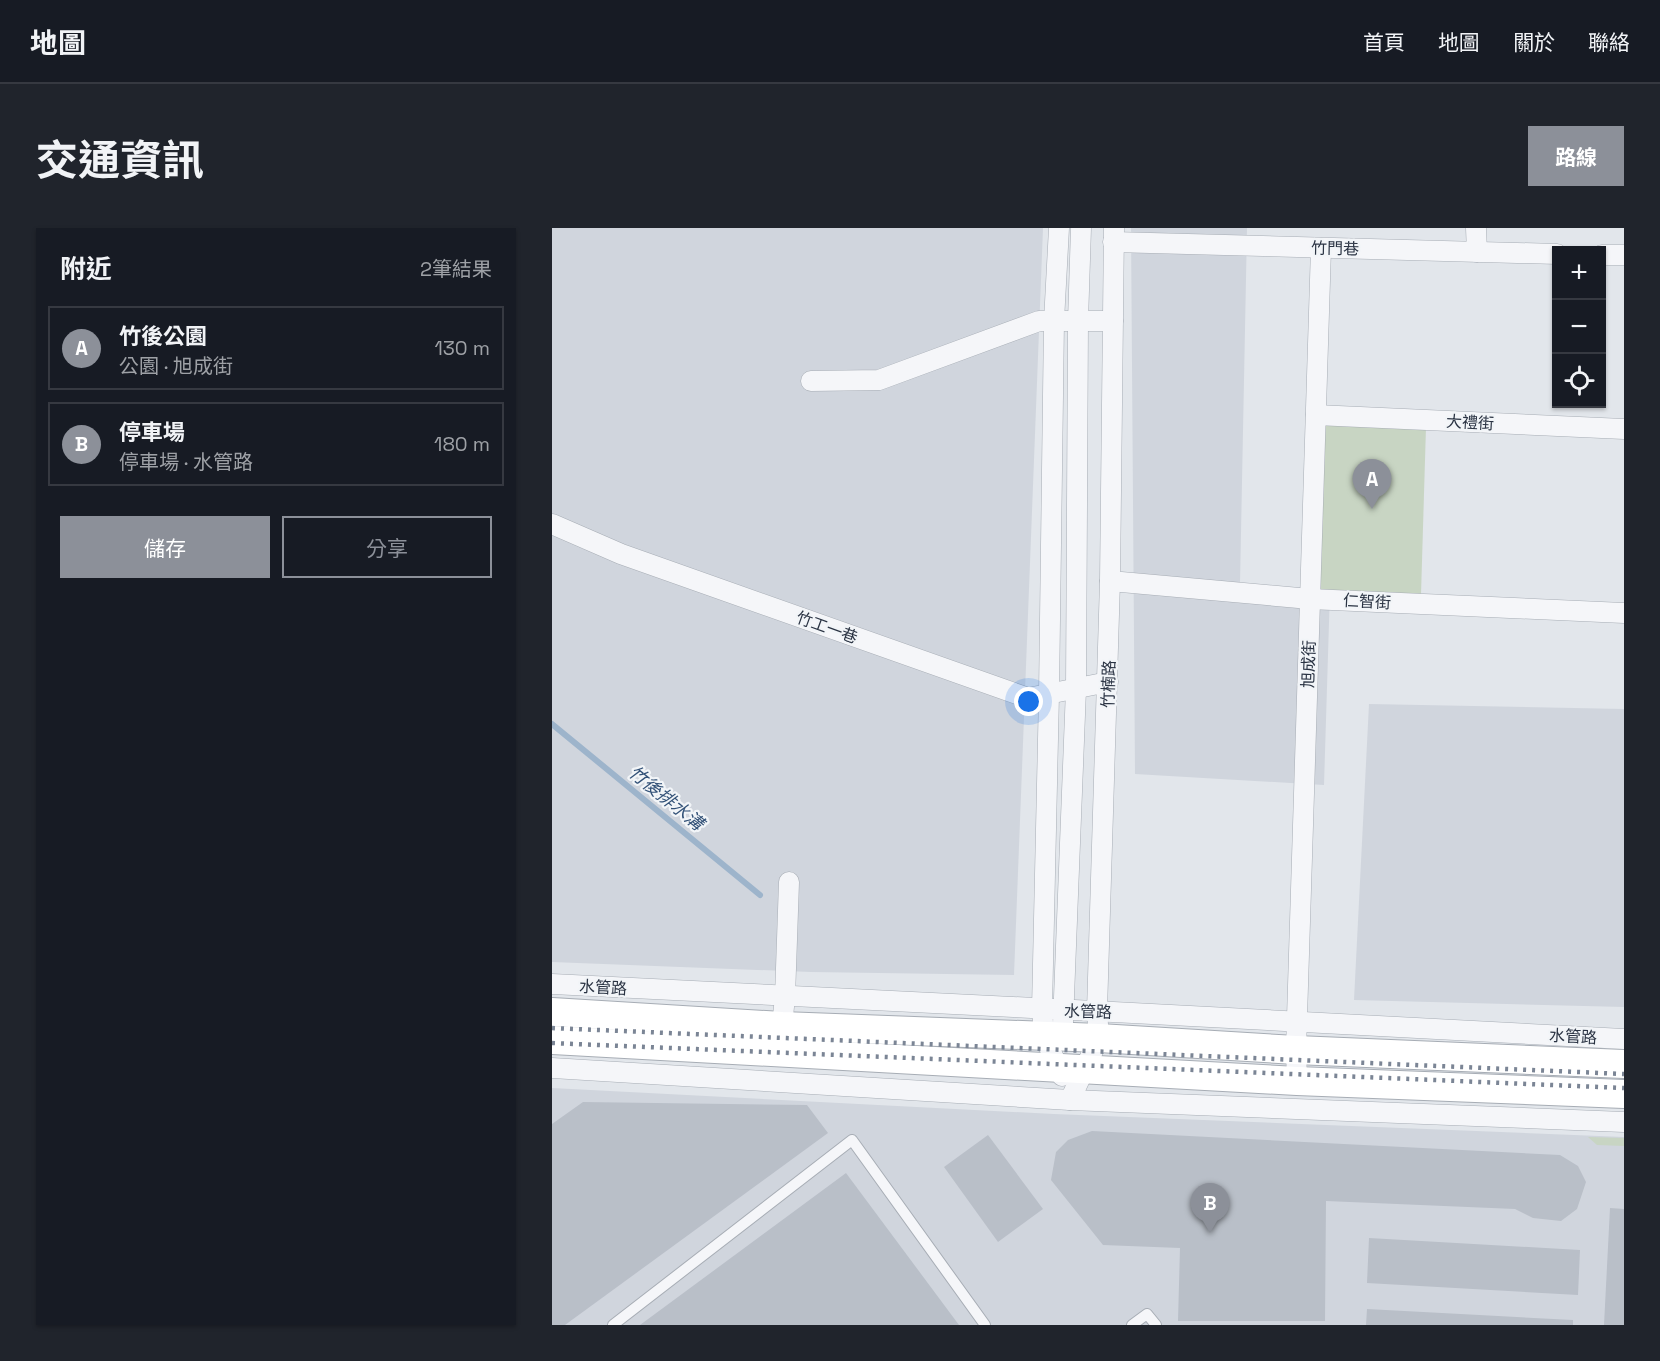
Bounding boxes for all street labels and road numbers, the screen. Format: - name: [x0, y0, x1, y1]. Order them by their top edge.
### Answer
- street label: 竹門巷: [1311, 238, 1359, 259]
- street label: 大禮街: [1445, 411, 1494, 434]
- street label: 仁智街: [1342, 590, 1391, 613]
- street label: 竹工一巷: [793, 607, 860, 648]
- street label: 旭成街: [1297, 640, 1320, 688]
- street label: 竹楠路: [1097, 660, 1120, 708]
- street label: 水管路: [578, 976, 627, 999]
- street label: 水管路: [1064, 1000, 1112, 1023]
- street label: 水管路: [1548, 1025, 1597, 1048]

